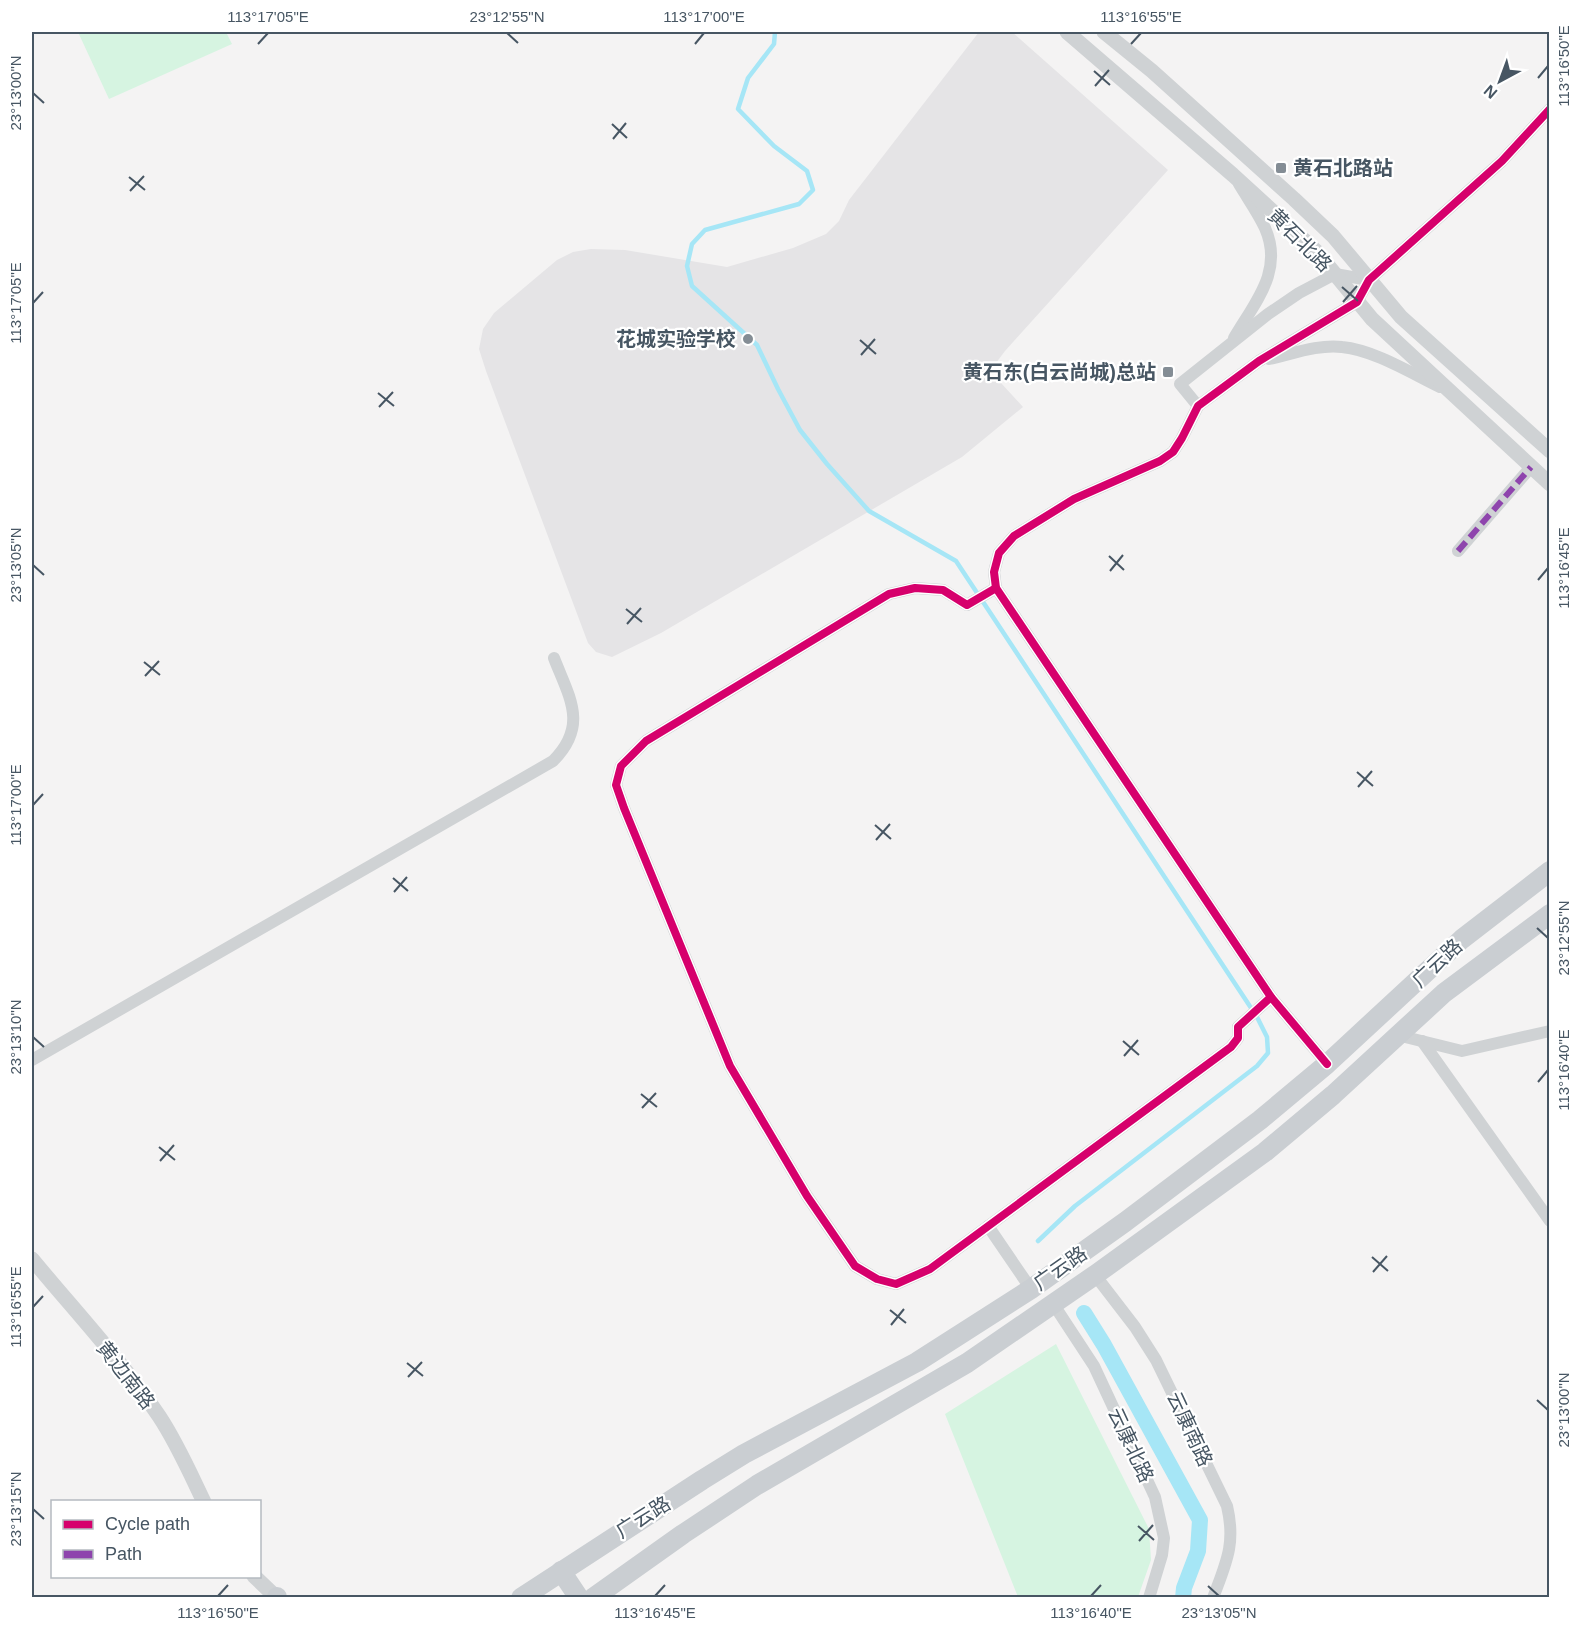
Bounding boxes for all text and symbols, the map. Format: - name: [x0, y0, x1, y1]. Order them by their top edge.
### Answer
- text: 113°17'05"E: [227, 8, 309, 25]
- text: 23°12'55"N: [469, 8, 545, 25]
- text: 113°17'00"E: [663, 8, 745, 25]
- text: 113°16'55"E: [1100, 8, 1182, 25]
- text: 113°16'50"E: [1555, 25, 1572, 107]
- north arrow: [1470, 51, 1530, 111]
- text: 23°13'00"N: [7, 55, 24, 131]
- text: N: [1481, 82, 1500, 102]
- place label: 黄石北路站: [1293, 157, 1393, 179]
- marker: 黄石北路站: [1274, 161, 1288, 175]
- street label: 黄石北路: [1264, 204, 1336, 276]
- text: 113°17'05"E: [7, 262, 24, 344]
- place label: 花城实验学校: [616, 328, 736, 350]
- marker: 花城实验学校: [741, 332, 755, 346]
- place label: 黄石东(白云尚城)总站: [963, 361, 1156, 383]
- marker: 黄石东(白云尚城)总站: [1161, 365, 1175, 379]
- text: 23°13'05"N: [7, 527, 24, 603]
- text: 113°16'45"E: [1555, 527, 1572, 609]
- text: 113°17'00"E: [7, 764, 24, 846]
- text: 23°12'55"N: [1555, 900, 1572, 976]
- street label: 广云路: [1408, 934, 1466, 992]
- text: 23°13'10"N: [7, 999, 24, 1075]
- text: 113°16'40"E: [1555, 1029, 1572, 1111]
- street label: 广云路: [1029, 1242, 1091, 1294]
- text: 113°16'55"E: [7, 1266, 24, 1348]
- street label: 黄边南路: [93, 1337, 159, 1413]
- text: 23°13'00"N: [1555, 1372, 1572, 1448]
- street label: 云康南路: [1163, 1388, 1217, 1470]
- street label: 云康北路: [1104, 1404, 1158, 1486]
- text: 23°13'15"N: [7, 1471, 24, 1547]
- street label: 广云路: [612, 1492, 674, 1542]
- legend: [51, 1500, 261, 1578]
- text: Cycle path: [105, 1514, 190, 1534]
- text: Path: [105, 1544, 142, 1564]
- text: 113°16'50"E: [177, 1604, 259, 1621]
- text: 113°16'45"E: [614, 1604, 696, 1621]
- text: 113°16'40"E: [1050, 1604, 1132, 1621]
- text: 23°13'05"N: [1181, 1604, 1257, 1621]

